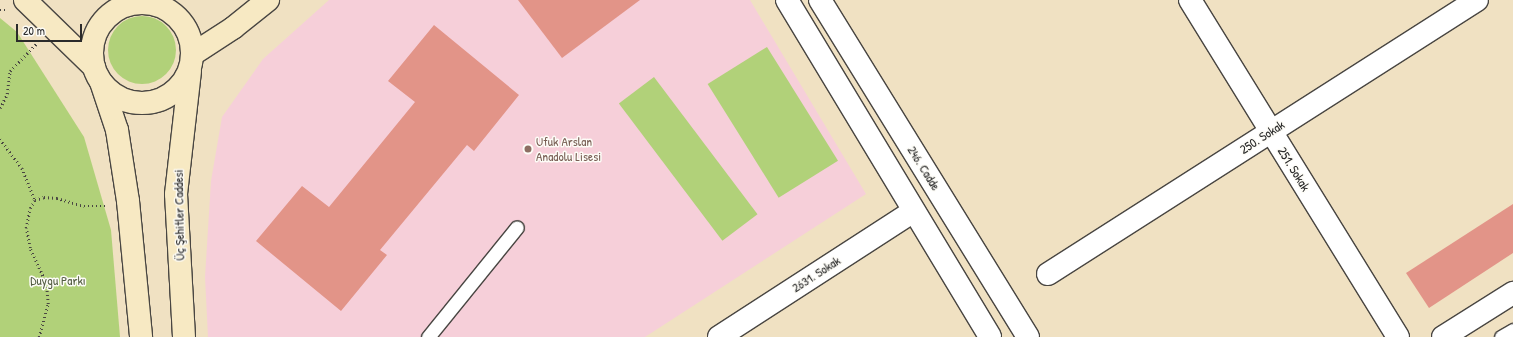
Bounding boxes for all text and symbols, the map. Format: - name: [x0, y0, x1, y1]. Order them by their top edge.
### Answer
- scale bar: [18, 16, 84, 42]
- text: 20 m: [23, 22, 45, 39]
- street label: 250. Sokak: [1237, 117, 1287, 157]
- place label: Ufuk Arslan Anadolu Lisesi: [536, 134, 601, 165]
- street label: 246. Cadde: [904, 143, 944, 193]
- marker: Ufuk Arslan Anadolu Lisesi: [523, 144, 533, 154]
- street label: 251. Sokak: [1274, 144, 1314, 194]
- street label: Üç Şehitler Caddesi: [170, 169, 188, 261]
- street label: 2631. Sokak: [789, 253, 843, 295]
- park label: Duygu Parkı: [30, 272, 86, 288]

